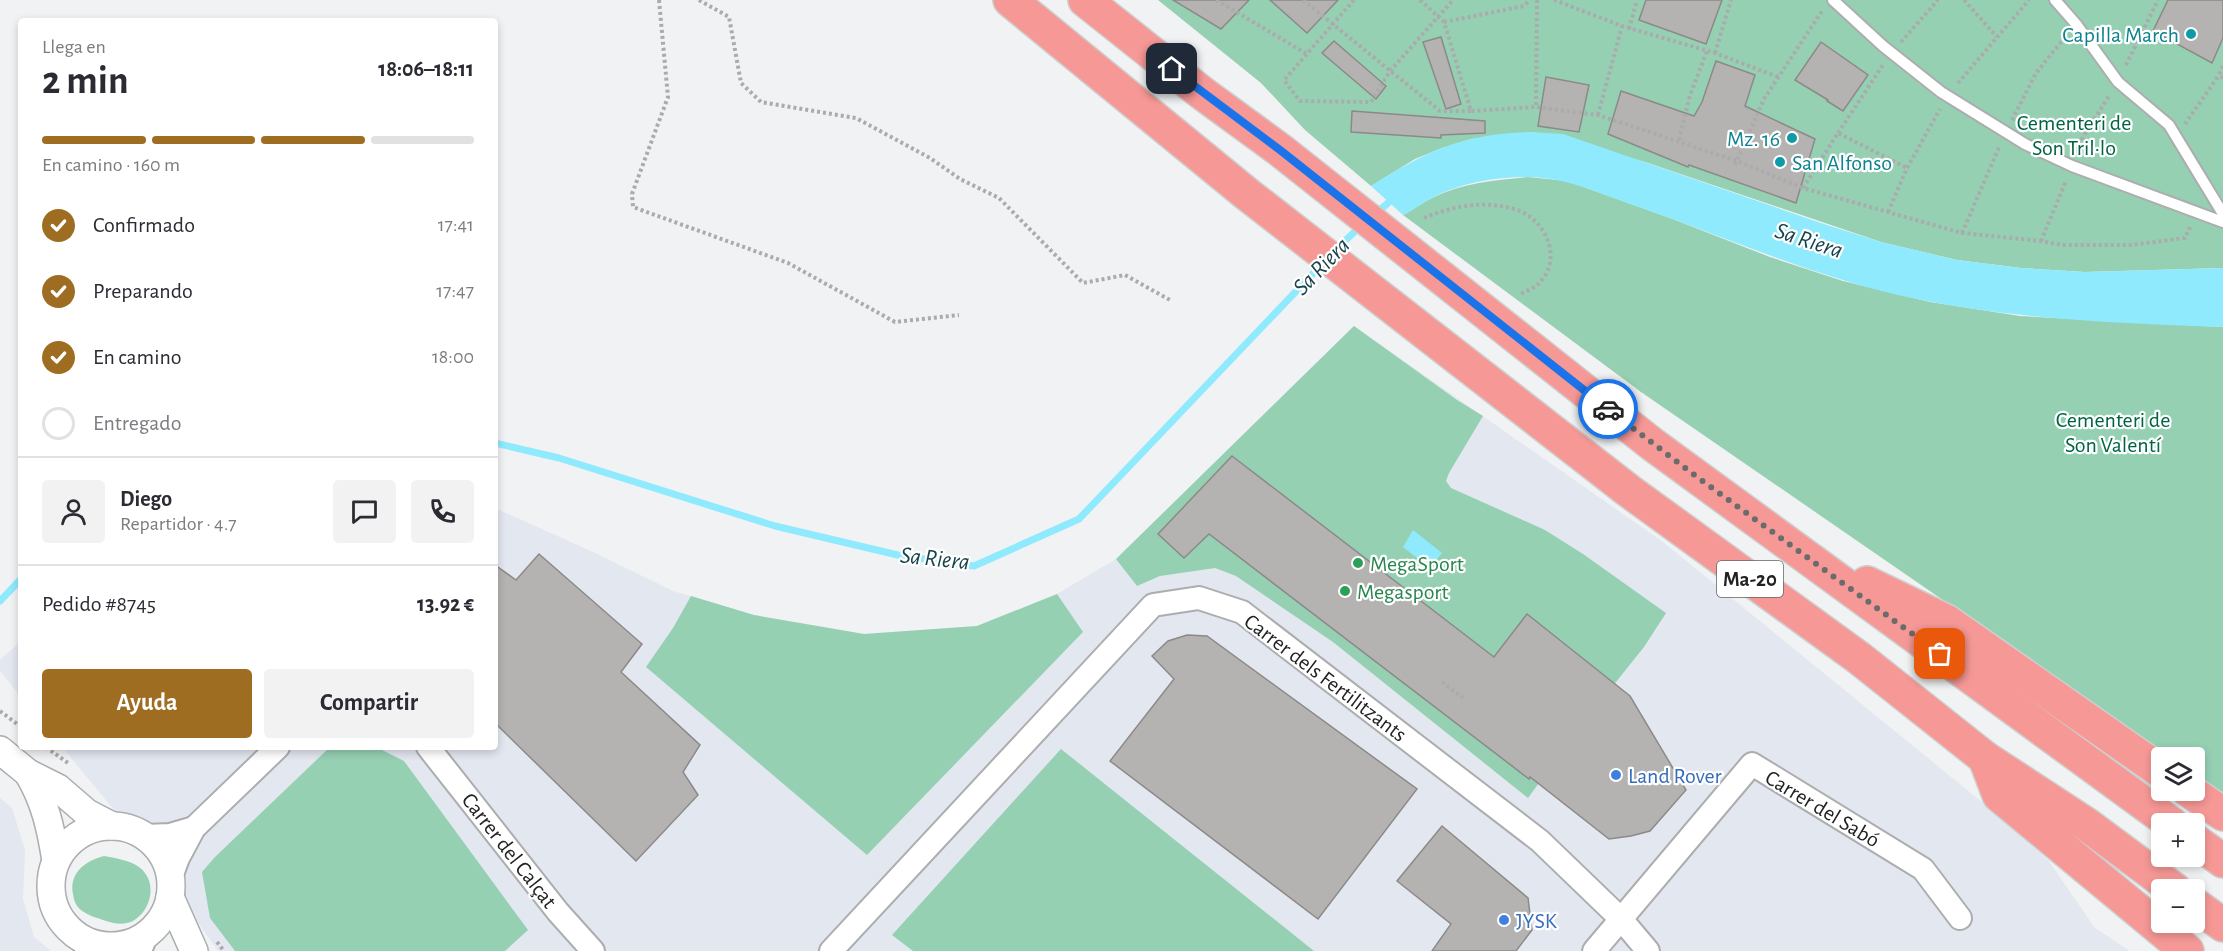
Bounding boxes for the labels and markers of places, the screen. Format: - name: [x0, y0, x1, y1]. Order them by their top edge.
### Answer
- place label: Capilla March: [2062, 24, 2179, 46]
- marker: Capilla March: [2184, 27, 2198, 41]
- pin: [1146, 43, 1197, 94]
- place label: Mz. 16: [1727, 128, 1780, 150]
- marker: Mz. 16: [1785, 131, 1799, 145]
- place label: San Alfonso: [1792, 152, 1892, 174]
- marker: San Alfonso: [1773, 155, 1787, 169]
- place label: MegaSport: [1370, 553, 1464, 575]
- marker: MegaSport: [1351, 556, 1365, 570]
- place label: Megasport: [1357, 581, 1448, 603]
- marker: Megasport: [1338, 584, 1352, 598]
- pin: [1914, 628, 1965, 679]
- place label: Land Rover: [1628, 765, 1722, 787]
- marker: Land Rover: [1609, 768, 1623, 782]
- place label: JYSK: [1516, 910, 1558, 932]
- marker: JYSK: [1497, 913, 1511, 927]

